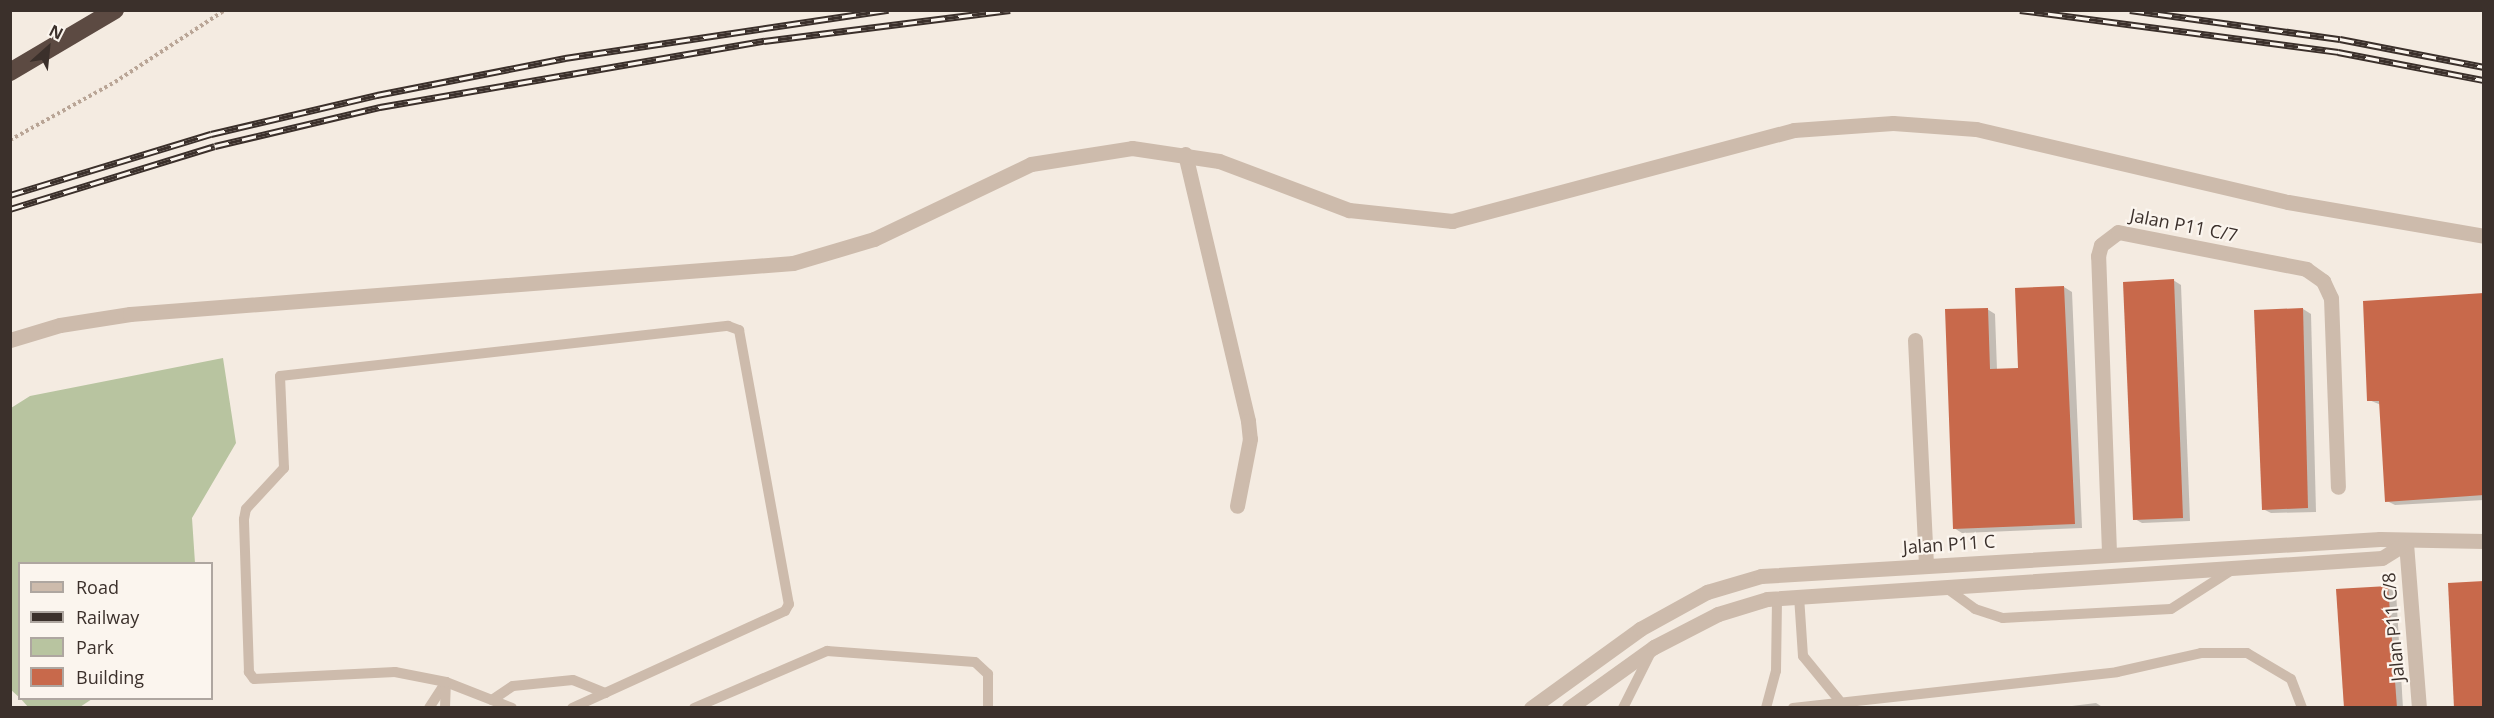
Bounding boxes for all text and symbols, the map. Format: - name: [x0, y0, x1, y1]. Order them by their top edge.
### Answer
- north arrow: [18, 18, 78, 78]
- text: N: [45, 19, 67, 45]
- street label: Jalan P11 C/7: [2128, 204, 2240, 246]
- street label: Jalan P11 C: [1902, 530, 1996, 558]
- legend: [18, 562, 213, 700]
- street label: Jalan P11 C/8: [2377, 572, 2409, 682]
- text: Road: [76, 575, 119, 599]
- text: Railway: [76, 605, 139, 629]
- text: Park: [76, 635, 114, 659]
- text: Building: [76, 665, 144, 689]

